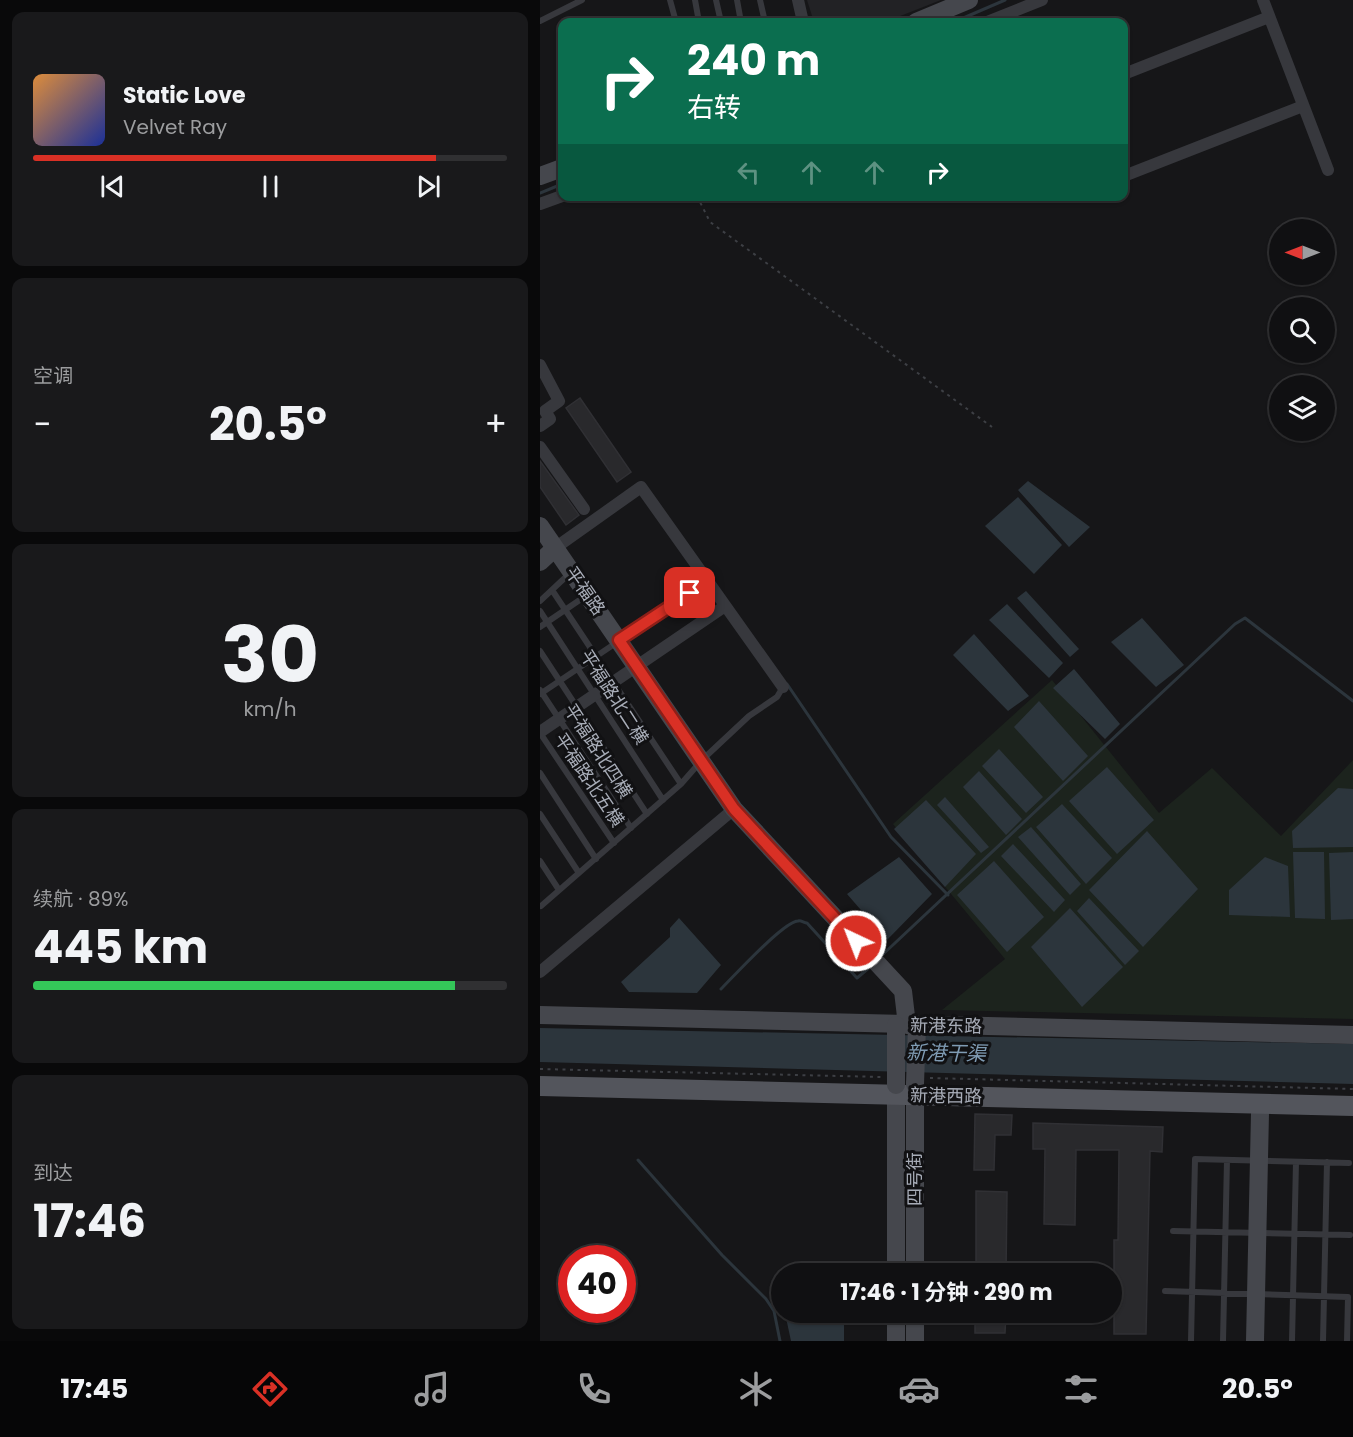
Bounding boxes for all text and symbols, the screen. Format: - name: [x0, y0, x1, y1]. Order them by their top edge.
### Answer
- text: 240 m: [687, 31, 820, 90]
- icon: right: [588, 42, 666, 120]
- text: Static Love: [123, 80, 246, 111]
- text: 右转: [687, 89, 741, 126]
- text: Velvet Ray: [123, 113, 227, 141]
- icon: left: [732, 156, 765, 189]
- icon: ahead: [795, 156, 828, 189]
- icon: ahead: [858, 156, 891, 189]
- icon: right: [921, 156, 954, 189]
- icon: previous: [96, 170, 129, 203]
- icon: pause: [254, 170, 287, 203]
- icon: next: [412, 170, 445, 203]
- north arrow: [1269, 219, 1335, 285]
- map controls: [1269, 219, 1335, 441]
- button: search: [1269, 297, 1335, 363]
- text: 空调: [33, 362, 73, 390]
- button: layers: [1269, 375, 1335, 441]
- text: 20.5°: [209, 393, 327, 456]
- text: −: [33, 401, 51, 448]
- text: +: [484, 401, 507, 448]
- street label: 平福路: [560, 561, 611, 620]
- pin: [664, 567, 715, 618]
- icon: arrive: [673, 576, 706, 609]
- text: 30: [221, 600, 319, 709]
- street label: 平福路北二横: [575, 645, 654, 749]
- text: km/h: [243, 695, 297, 723]
- street label: 平福路北四横: [559, 699, 638, 803]
- street label: 平福路北五横: [549, 728, 630, 831]
- text: 续航 · 89%: [33, 885, 128, 913]
- position arrow: [824, 909, 888, 973]
- text: 445 km: [33, 916, 208, 979]
- street label: 新港东路: [910, 1012, 982, 1039]
- water label: 新港干渠: [906, 1038, 989, 1068]
- street label: 新港西路: [910, 1082, 982, 1109]
- street label: 四号街: [902, 1152, 927, 1206]
- text: 到达: [33, 1159, 73, 1187]
- text: 17:46: [33, 1190, 146, 1253]
- speed limit sign: 40: [558, 1245, 636, 1323]
- text: 17:46 · 1 分钟 · 290 m: [840, 1277, 1053, 1308]
- icon: directions: [249, 1368, 291, 1410]
- icon: music: [411, 1368, 453, 1410]
- icon: phone: [573, 1368, 615, 1410]
- icon: climate: [735, 1368, 777, 1410]
- icon: car: [898, 1368, 940, 1410]
- icon: filters: [1060, 1368, 1102, 1410]
- text: 17:45: [60, 1370, 128, 1407]
- text: 20.5°: [1222, 1370, 1293, 1407]

